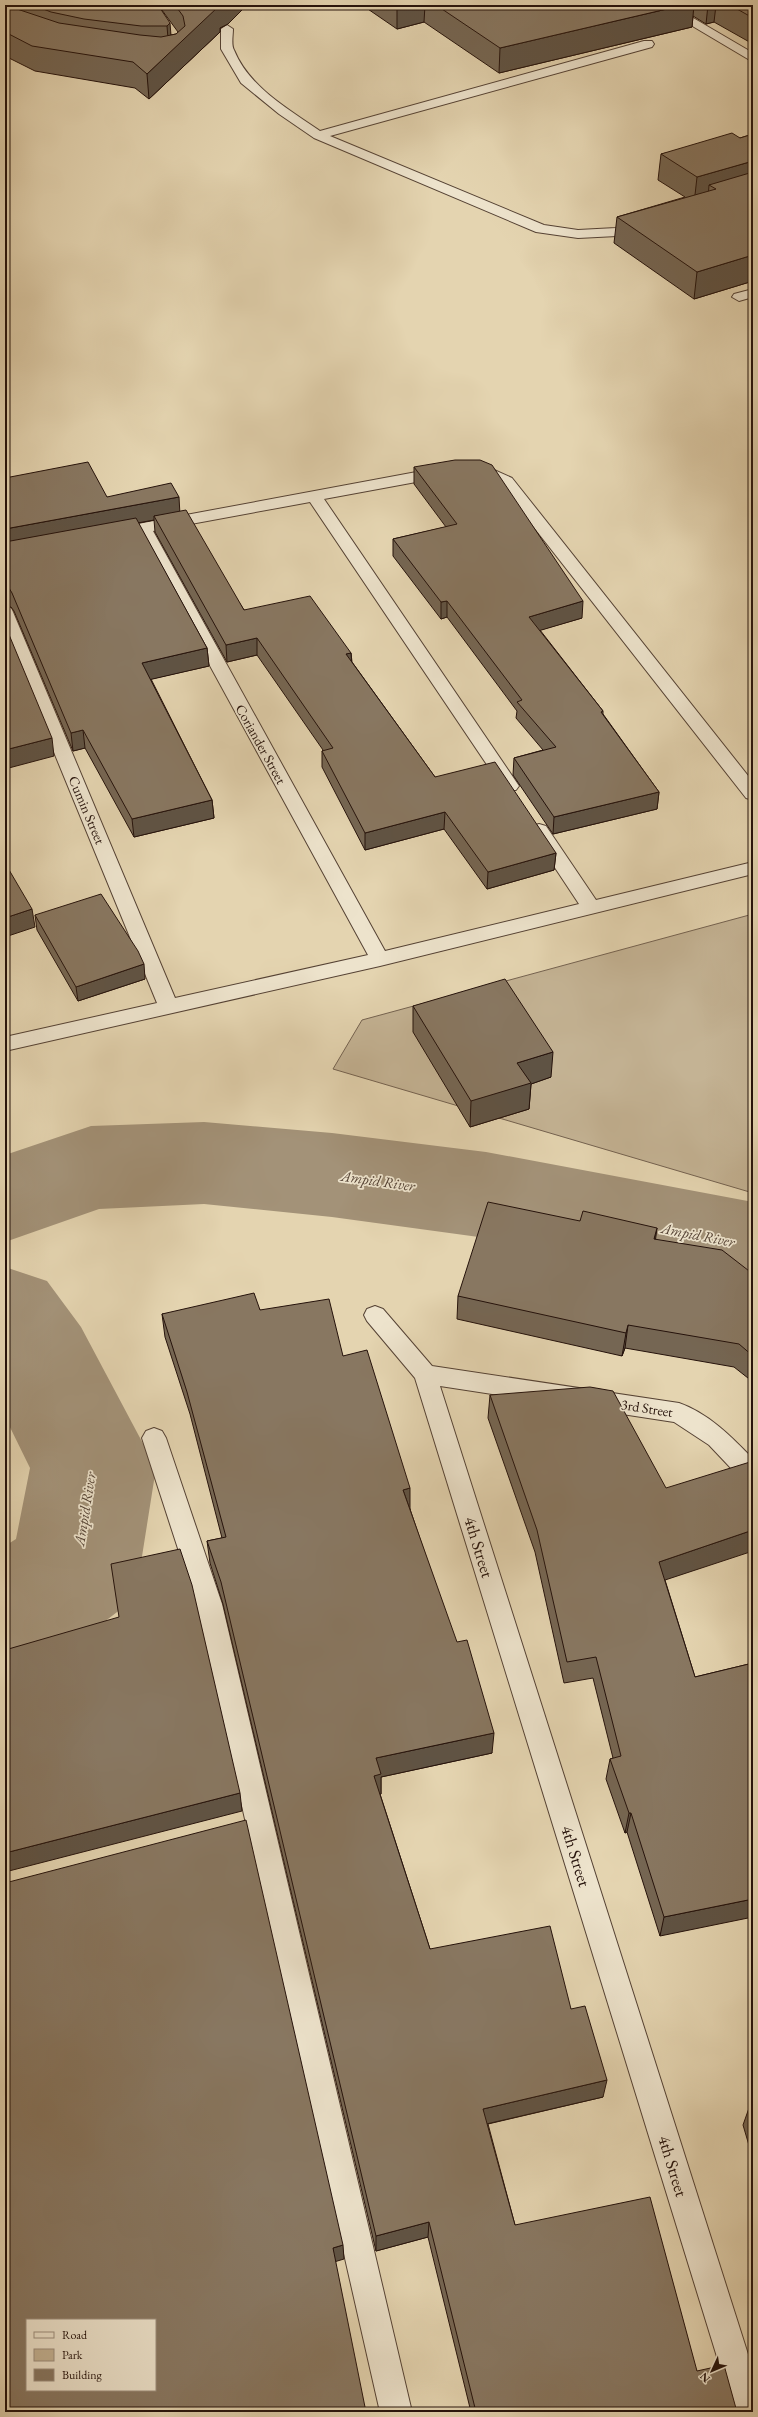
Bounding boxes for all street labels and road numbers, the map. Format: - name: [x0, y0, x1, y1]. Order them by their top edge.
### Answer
- street label: Coriander Street: [232, 701, 291, 788]
- street label: Cumin Street: [65, 773, 110, 847]
- street label: 3rd Street: [620, 1395, 675, 1421]
- street label: 4th Street: [459, 1514, 499, 1581]
- street label: 4th Street: [556, 1823, 596, 1890]
- street label: 4th Street: [653, 2133, 693, 2200]

